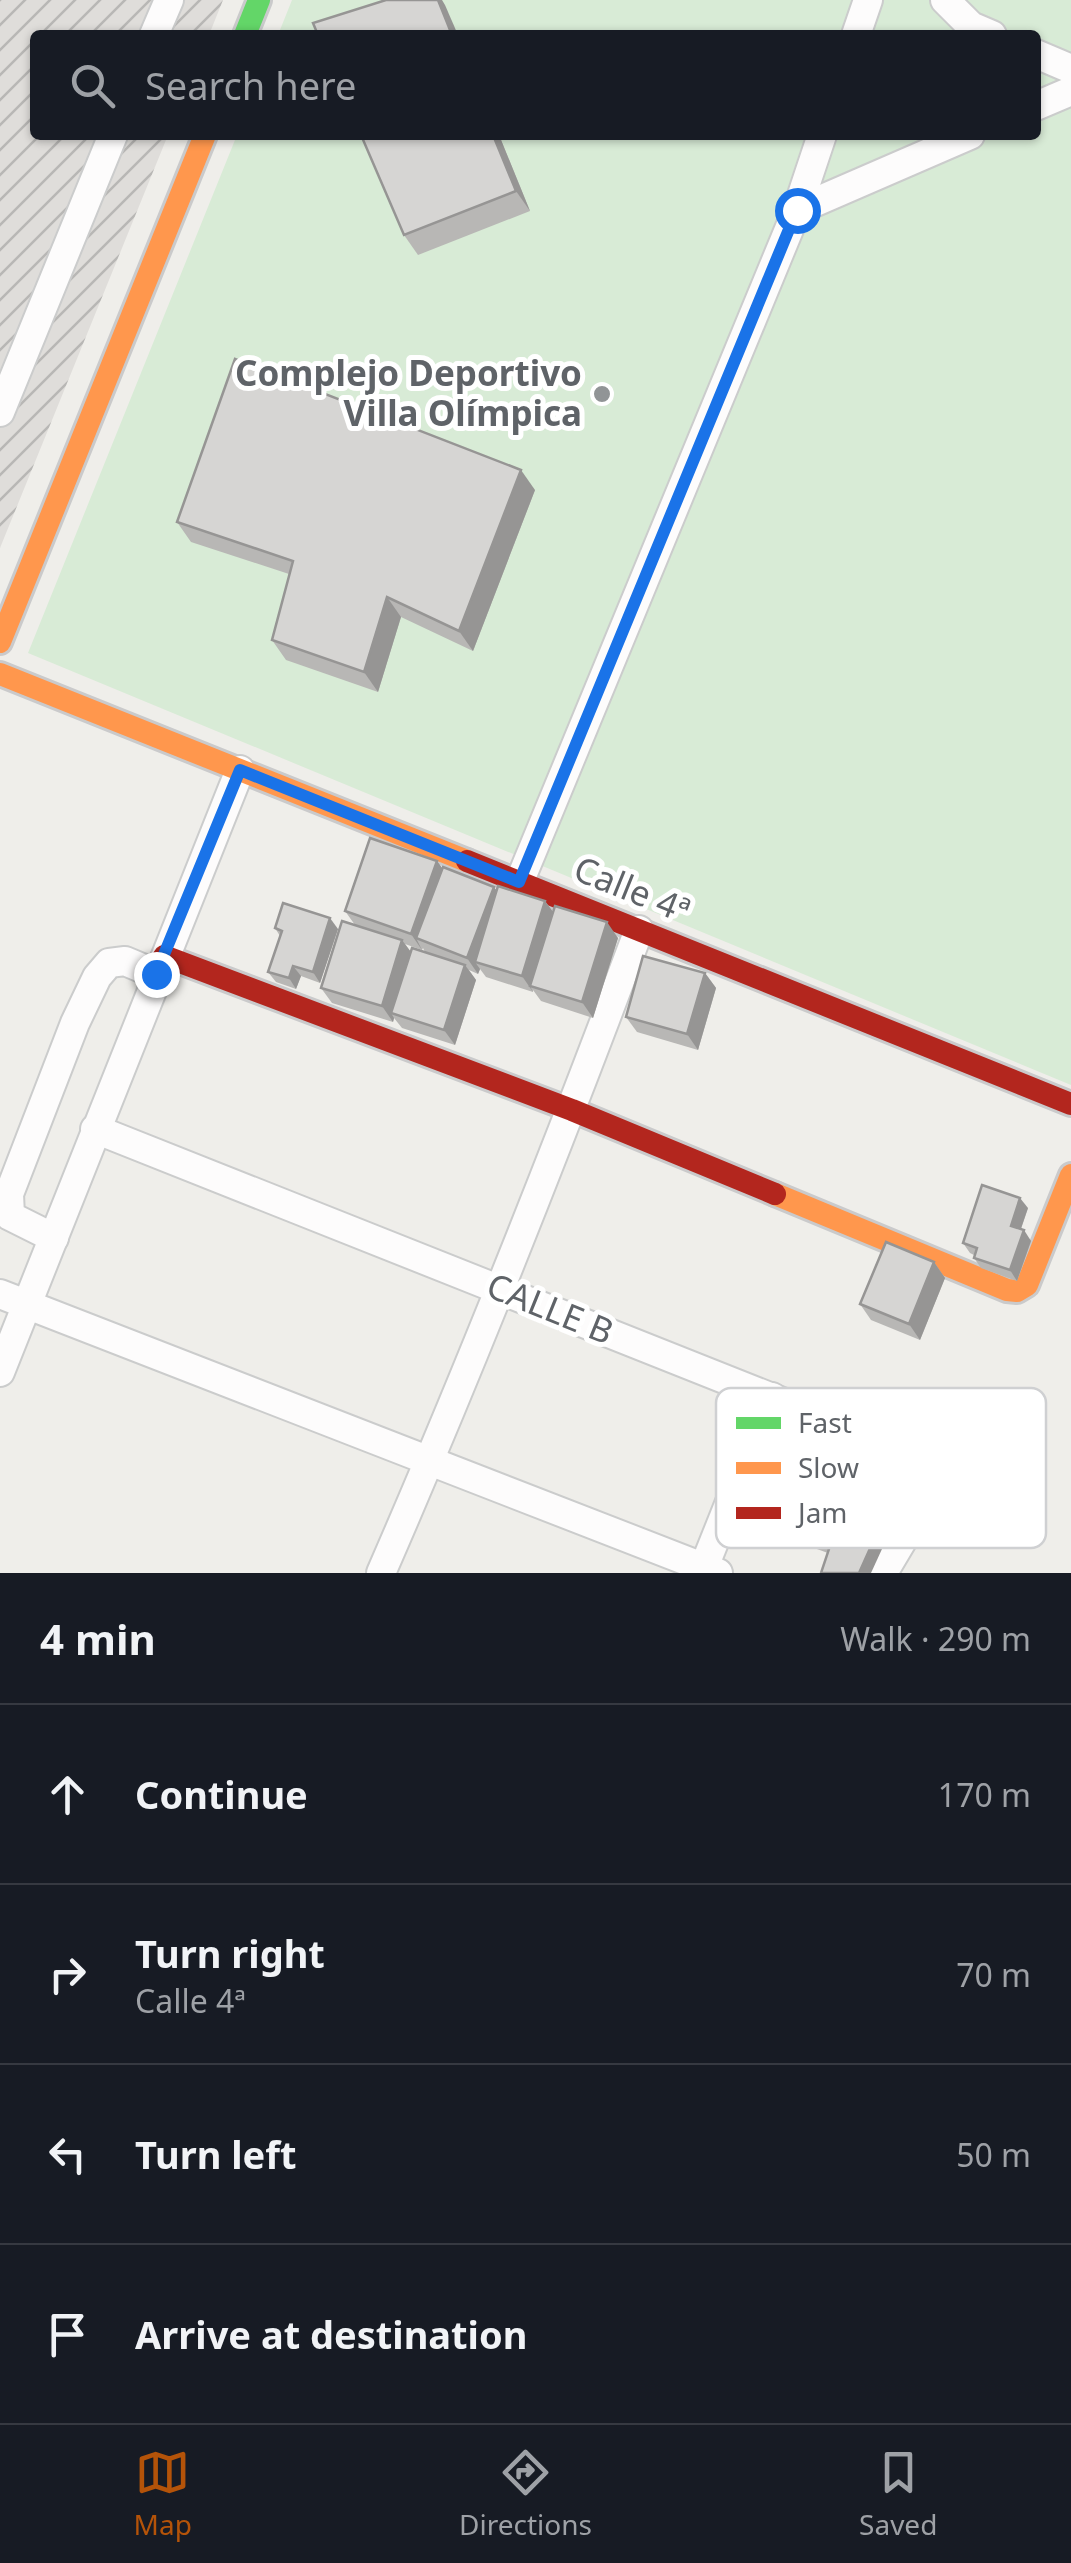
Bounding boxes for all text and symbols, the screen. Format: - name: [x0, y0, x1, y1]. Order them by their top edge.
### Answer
- search box: [30, 30, 1041, 140]
- icon: search: [65, 58, 120, 113]
- text: Search here: [145, 59, 356, 111]
- route start: [775, 188, 821, 234]
- place label: Complejo Deportivo Villa Olímpica: [235, 349, 582, 436]
- marker: Complejo Deportivo Villa Olímpica: [591, 383, 613, 405]
- street label: Calle 4ª: [568, 844, 698, 933]
- route end: [134, 952, 180, 998]
- street label: CALLE B: [480, 1261, 621, 1354]
- legend: [716, 1388, 1046, 1548]
- text: Fast: [798, 1403, 852, 1441]
- text: Slow: [798, 1448, 859, 1486]
- text: Jam: [795, 1493, 848, 1531]
- text: 4 min: [40, 1610, 156, 1667]
- text: Walk · 290 m: [840, 1617, 1031, 1660]
- icon: ahead: [40, 1767, 95, 1822]
- text: Continue: [135, 1768, 308, 1820]
- text: 170 m: [938, 1773, 1031, 1816]
- text: Turn right: [135, 1927, 325, 1979]
- icon: right: [40, 1947, 95, 2002]
- text: 70 m: [956, 1953, 1031, 1996]
- text: Calle 4ª: [135, 1979, 246, 2022]
- icon: left: [40, 2127, 95, 2182]
- text: Turn left: [135, 2128, 297, 2180]
- text: 50 m: [956, 2133, 1031, 2176]
- icon: arrive: [40, 2307, 95, 2362]
- text: Arrive at destination: [135, 2308, 527, 2360]
- tab: Map: [134, 2445, 192, 2543]
- tab: Directions: [459, 2445, 592, 2543]
- tab: Saved: [859, 2445, 937, 2543]

